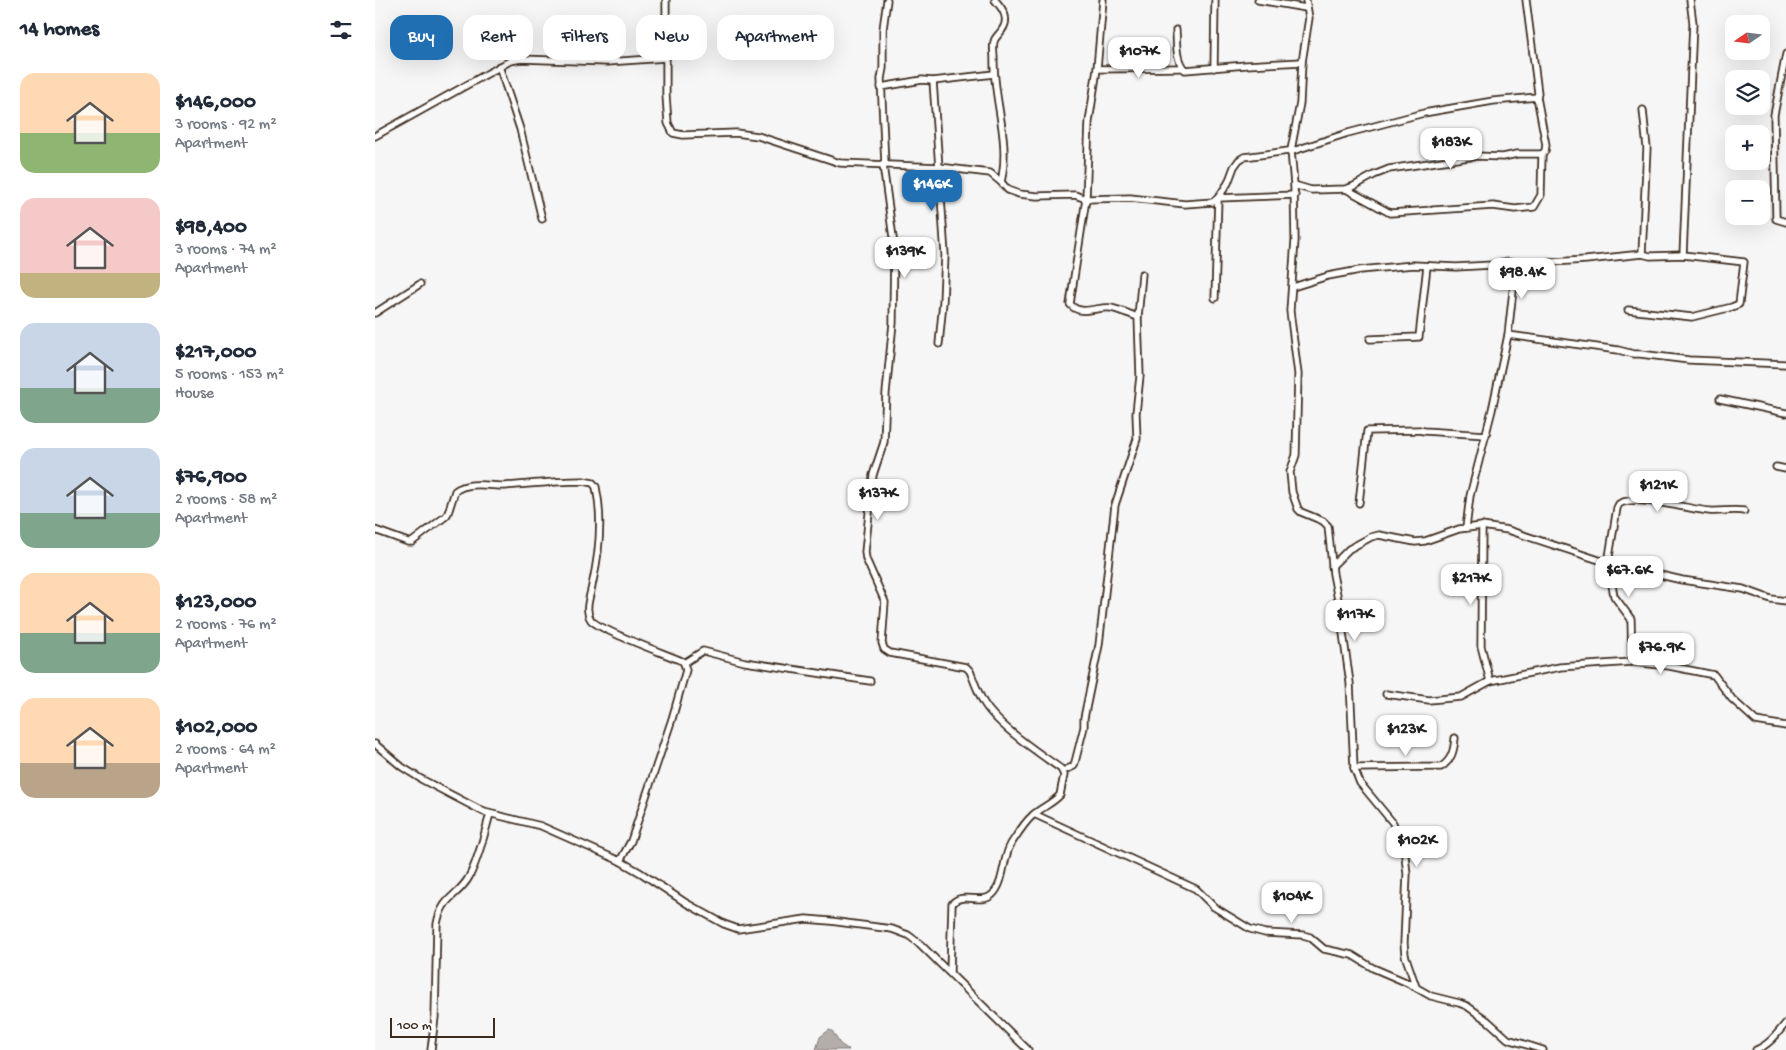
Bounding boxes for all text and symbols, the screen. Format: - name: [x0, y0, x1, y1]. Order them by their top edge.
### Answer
- chip: Buy: [390, 15, 453, 60]
- chip: Rent: [463, 15, 533, 60]
- chip: Filters: [543, 15, 626, 60]
- chip: New: [636, 15, 707, 60]
- chip: Apartment: [717, 15, 834, 60]
- north arrow: [1725, 15, 1770, 60]
- map controls: [1725, 15, 1770, 225]
- icon: filters: [327, 16, 355, 44]
- text: 14 homes: [20, 18, 99, 43]
- pin: $107K: [1104, 36, 1174, 79]
- text: $107K: [1119, 43, 1159, 62]
- button: layers: [1725, 70, 1770, 115]
- text: $146,000: [175, 91, 256, 116]
- icon: home: [60, 93, 120, 153]
- text: 3 rooms · 92 m²: [175, 116, 277, 135]
- button: +: [1725, 125, 1770, 170]
- pin: $183K: [1416, 128, 1486, 170]
- text: $183K: [1431, 134, 1471, 153]
- text: Apartment: [175, 135, 247, 154]
- pin: $146K: [897, 170, 967, 212]
- text: $146K: [913, 176, 951, 195]
- button: −: [1725, 180, 1770, 225]
- text: $98,400: [175, 216, 247, 241]
- icon: home: [60, 218, 120, 278]
- pin: $139K: [870, 236, 940, 279]
- text: 3 rooms · 74 m²: [175, 241, 277, 260]
- text: $139K: [886, 243, 924, 262]
- pin: $98.4K: [1481, 258, 1563, 300]
- text: Apartment: [175, 260, 247, 279]
- text: $98.4K: [1499, 264, 1545, 283]
- text: $217,000: [175, 341, 257, 366]
- icon: home: [60, 343, 120, 403]
- text: 5 rooms · 153 m²: [175, 366, 284, 385]
- text: House: [175, 385, 214, 404]
- text: $76,900: [175, 466, 247, 491]
- icon: home: [60, 468, 120, 528]
- pin: $121K: [1623, 470, 1693, 513]
- text: $121K: [1640, 477, 1676, 496]
- pin: $137K: [843, 478, 913, 521]
- text: $137K: [858, 485, 898, 504]
- text: 2 rooms · 58 m²: [175, 491, 277, 510]
- text: Apartment: [175, 510, 247, 529]
- pin: $67.6K: [1588, 556, 1670, 598]
- text: $67.6K: [1606, 562, 1652, 581]
- pin: $217K: [1436, 564, 1506, 606]
- text: $217K: [1452, 570, 1490, 589]
- text: $123,000: [175, 591, 256, 616]
- icon: home: [60, 593, 120, 653]
- pin: $117K: [1320, 600, 1390, 642]
- text: $117K: [1336, 606, 1374, 625]
- text: 2 rooms · 76 m²: [175, 616, 277, 635]
- pin: $76.9K: [1620, 632, 1702, 675]
- text: Apartment: [175, 635, 247, 654]
- text: $76.9K: [1638, 639, 1684, 658]
- pin: $123K: [1371, 714, 1441, 757]
- text: $102,000: [175, 716, 258, 741]
- icon: home: [60, 718, 120, 778]
- text: $123K: [1387, 721, 1425, 740]
- text: 2 rooms · 64 m²: [175, 741, 276, 760]
- text: Apartment: [175, 760, 247, 779]
- pin: $102K: [1382, 826, 1452, 868]
- text: $102K: [1397, 832, 1437, 851]
- pin: $104K: [1257, 882, 1327, 924]
- text: $104K: [1272, 888, 1312, 907]
- scale bar: [390, 1015, 495, 1038]
- text: 100 m: [397, 1018, 432, 1035]

